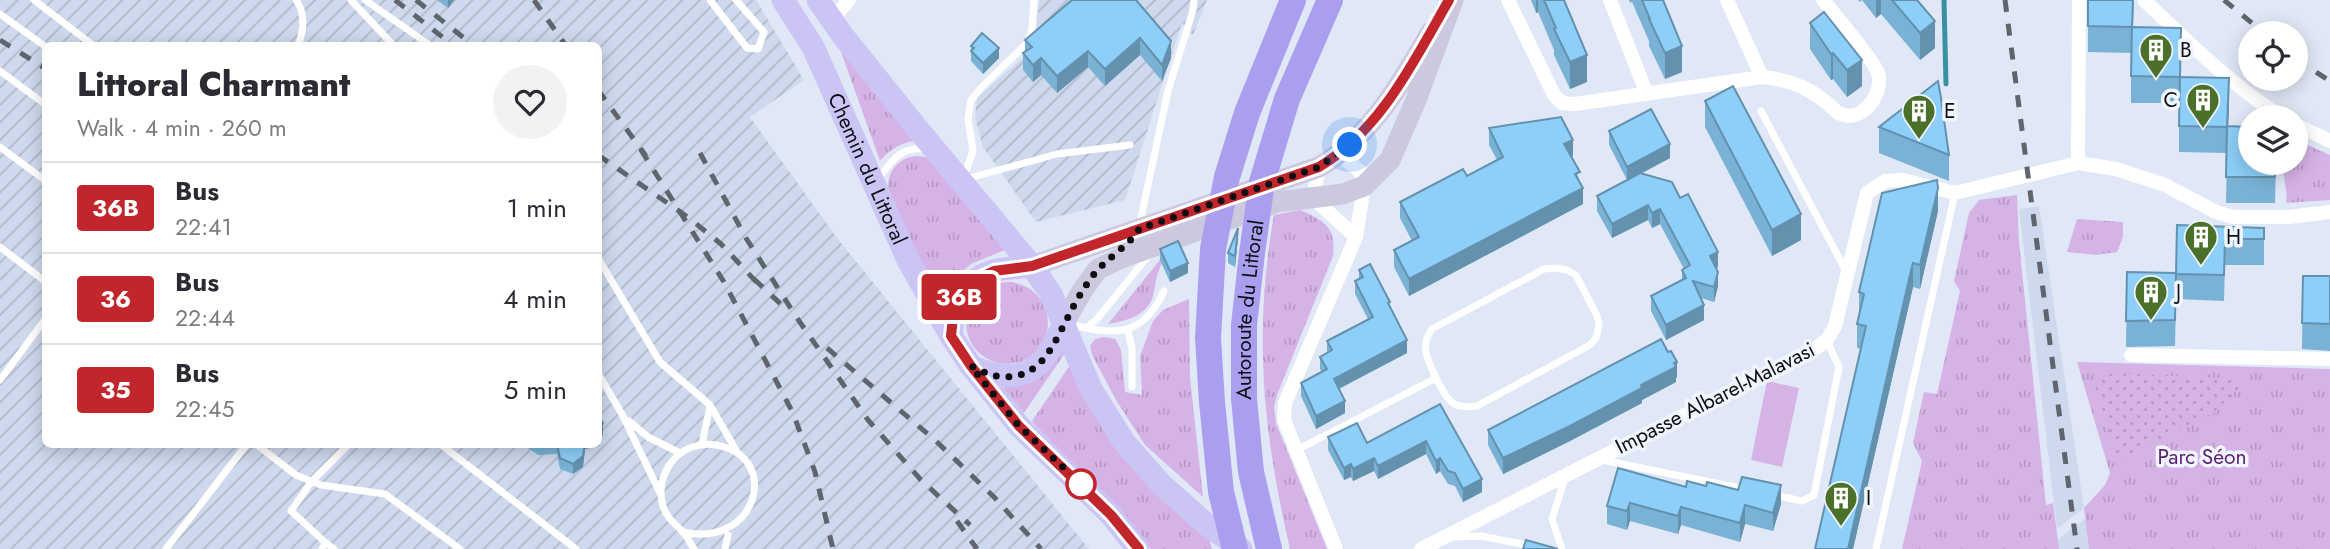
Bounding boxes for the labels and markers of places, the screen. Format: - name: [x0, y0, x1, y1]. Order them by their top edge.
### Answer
- building icon: B: [2137, 31, 2175, 80]
- place label: B: [2180, 35, 2192, 65]
- building icon: C: [2184, 81, 2222, 130]
- place label: C: [2164, 85, 2178, 115]
- building icon: E: [1900, 92, 1938, 141]
- place label: E: [1944, 96, 1956, 126]
- building icon: H: [2182, 218, 2220, 267]
- place label: H: [2226, 222, 2241, 252]
- building icon: J: [2132, 273, 2170, 322]
- place label: J: [2173, 277, 2181, 307]
- unlabelled marker: [1066, 469, 1096, 499]
- building icon: I: [1822, 479, 1860, 528]
- place label: I: [1866, 483, 1871, 513]

